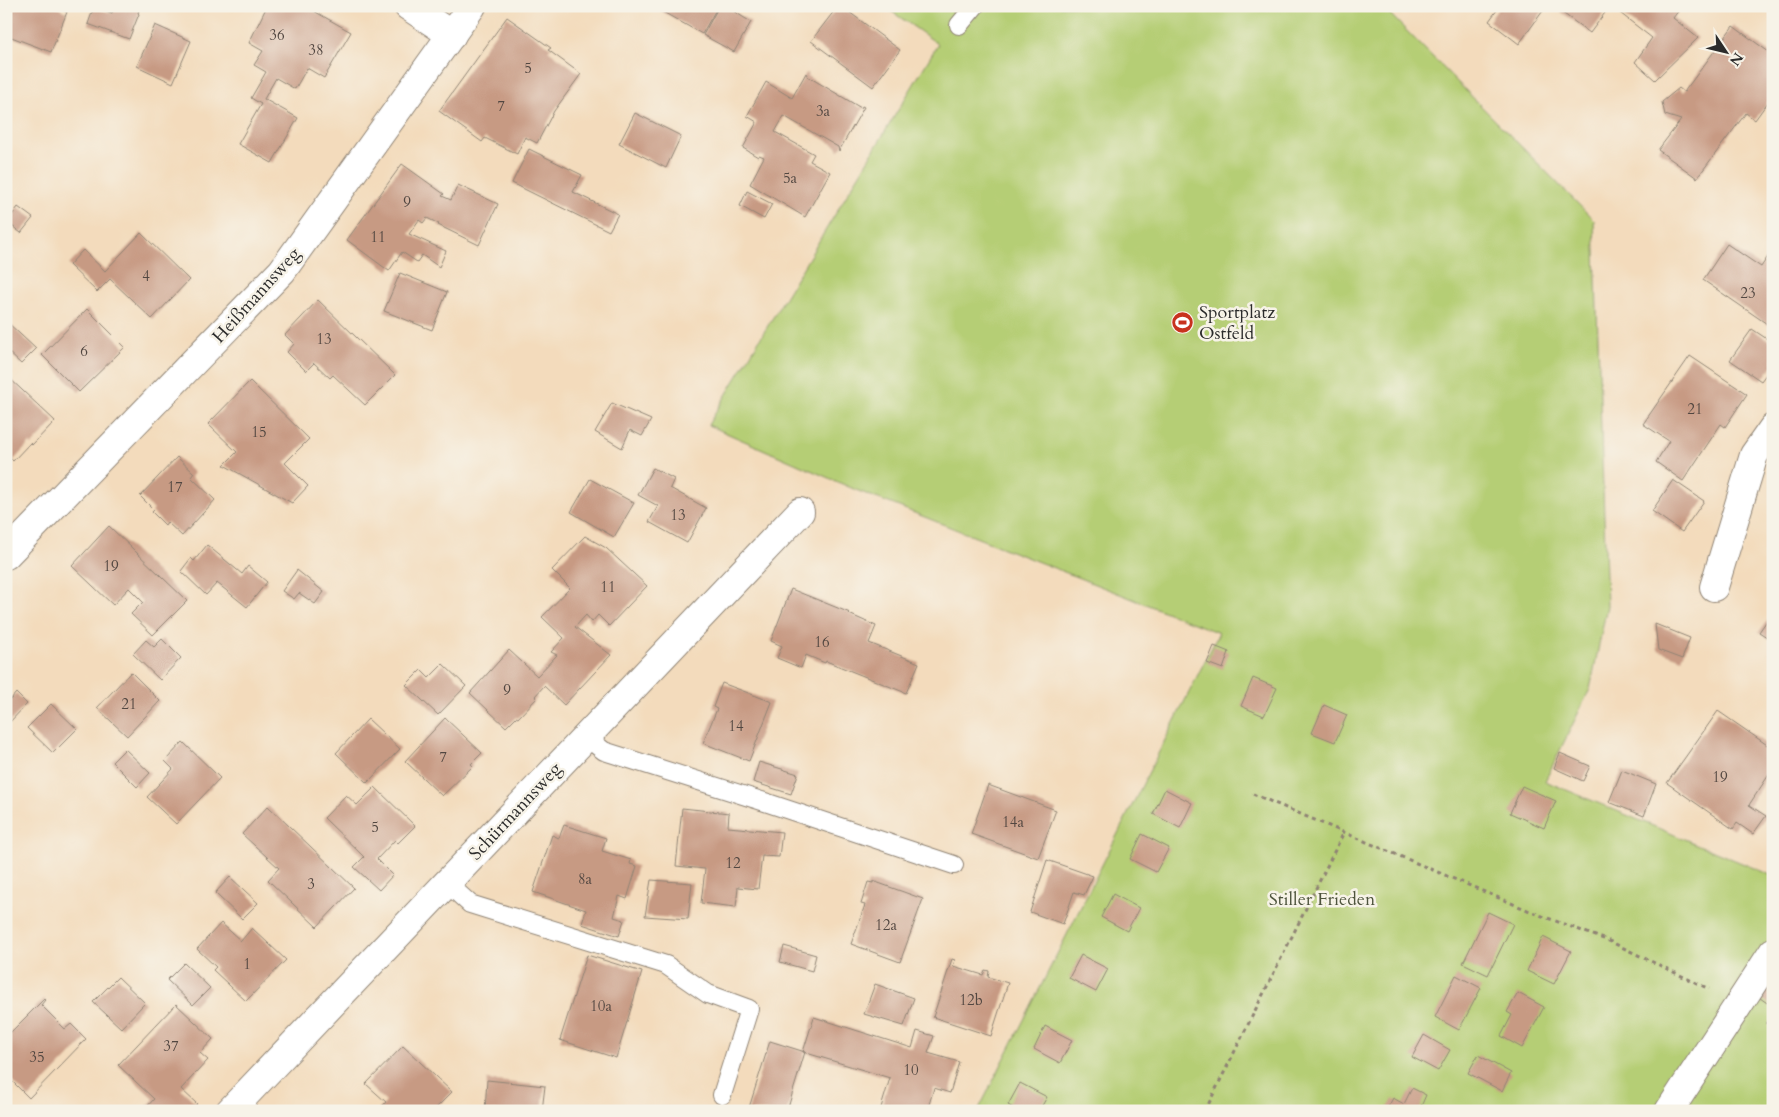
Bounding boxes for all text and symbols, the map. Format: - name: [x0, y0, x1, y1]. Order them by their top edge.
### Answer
- house number: 36: [269, 25, 285, 45]
- north arrow: [1702, 28, 1752, 78]
- house number: 38: [308, 40, 324, 60]
- text: N: [1725, 49, 1748, 70]
- house number: 5: [524, 58, 532, 78]
- house number: 7: [497, 96, 505, 116]
- house number: 3a: [816, 101, 831, 121]
- house number: 5a: [783, 168, 798, 188]
- house number: 9: [403, 192, 411, 212]
- house number: 11: [370, 227, 386, 247]
- street label: Heißmannsweg: [207, 241, 307, 349]
- house number: 4: [142, 266, 150, 286]
- house number: 23: [1740, 283, 1756, 303]
- place label: Sportplatz Ostfeld: [1199, 300, 1275, 346]
- sports icon: Sportplatz Ostfeld: [1171, 310, 1195, 334]
- house number: 13: [316, 329, 332, 349]
- house number: 6: [80, 341, 88, 361]
- house number: 21: [1687, 399, 1703, 419]
- house number: 15: [251, 422, 267, 442]
- house number: 17: [167, 477, 183, 497]
- house number: 13: [670, 505, 686, 525]
- house number: 19: [103, 556, 119, 576]
- house number: 11: [600, 577, 616, 597]
- house number: 16: [814, 632, 830, 652]
- house number: 9: [503, 680, 511, 700]
- house number: 21: [121, 694, 137, 714]
- house number: 14: [728, 716, 744, 736]
- house number: 7: [439, 747, 447, 767]
- street label: Schürmannsweg: [463, 756, 568, 866]
- house number: 19: [1712, 767, 1728, 787]
- house number: 14a: [1002, 812, 1024, 832]
- house number: 5: [371, 817, 379, 837]
- house number: 12: [725, 853, 741, 873]
- house number: 8a: [578, 869, 593, 889]
- house number: 3: [307, 874, 315, 894]
- park label: Stiller Frieden: [1269, 887, 1376, 912]
- house number: 12a: [875, 915, 897, 935]
- house number: 1: [243, 954, 251, 974]
- house number: 12b: [959, 990, 983, 1010]
- house number: 10a: [590, 996, 612, 1016]
- house number: 37: [163, 1036, 179, 1056]
- house number: 35: [29, 1047, 45, 1067]
- house number: 10: [903, 1060, 919, 1080]

